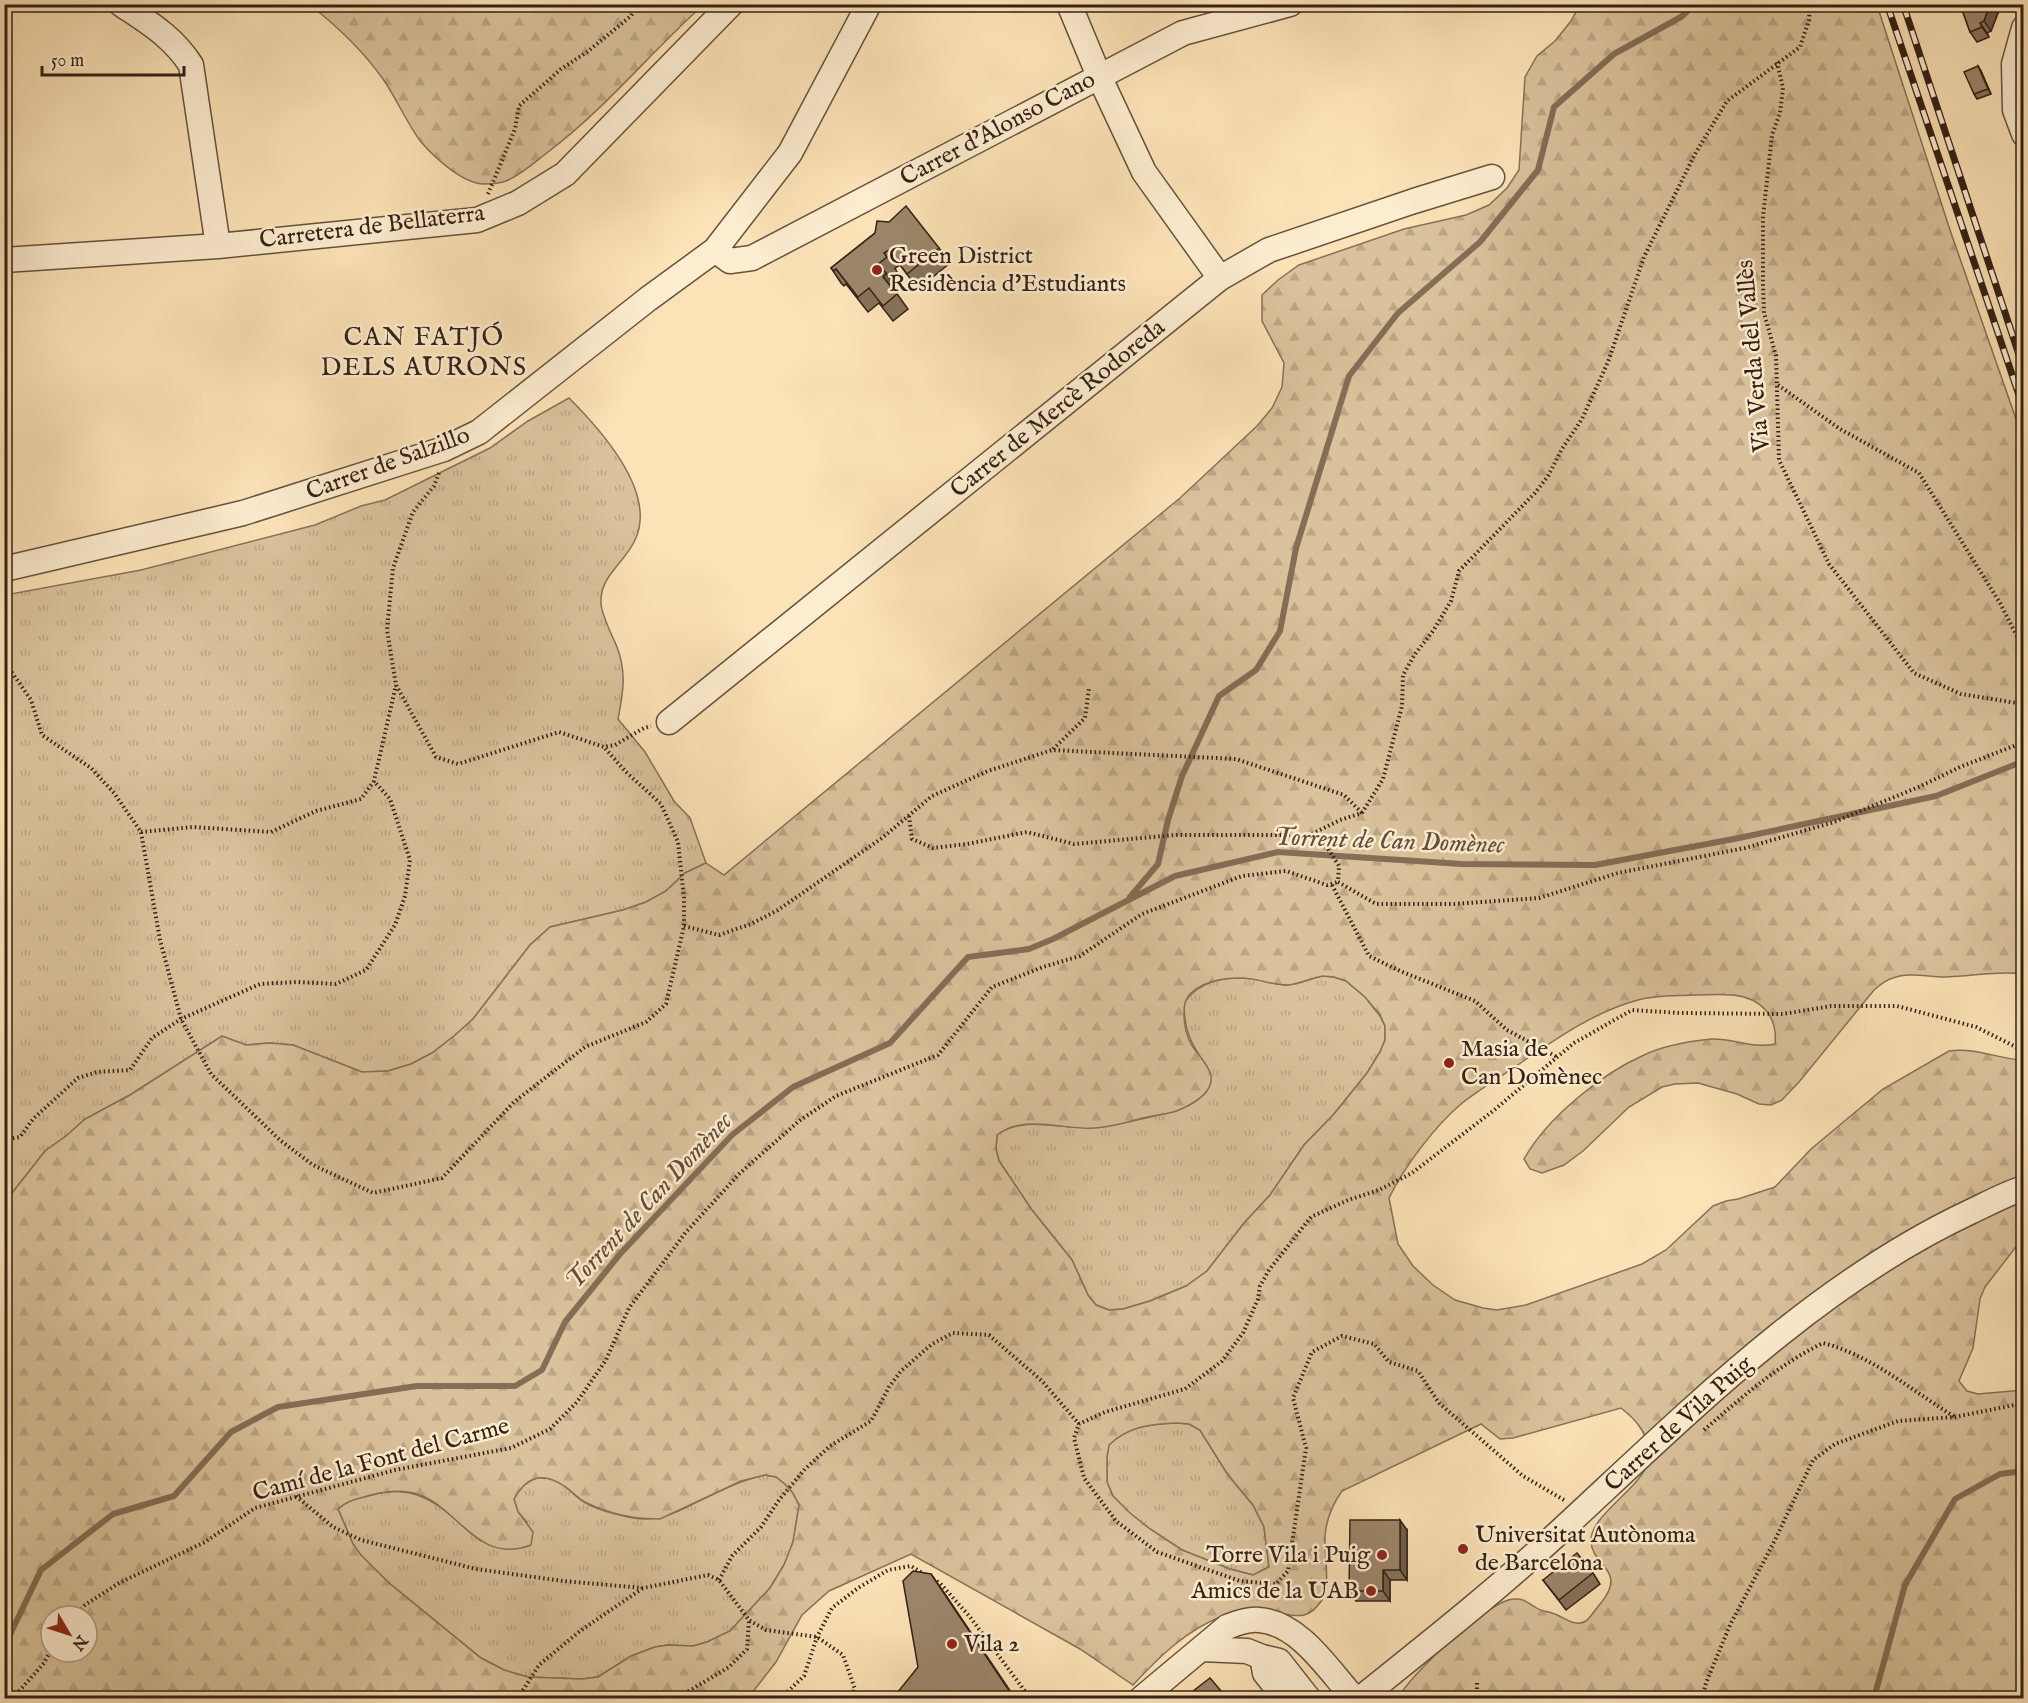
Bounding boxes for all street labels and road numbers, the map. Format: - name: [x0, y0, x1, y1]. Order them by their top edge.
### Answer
- street label: Carrer d'Alonso Cano: [895, 64, 1101, 194]
- street label: Carretera de Bellaterra: [258, 198, 487, 256]
- street label: Via Verda del Vallès: [1730, 258, 1778, 455]
- street label: Carrer de Mercè Rodoreda: [944, 312, 1172, 505]
- street label: Carrer de Salzillo: [302, 420, 474, 508]
- street label: Carrer de Vila Puig: [1598, 1348, 1760, 1499]
- street label: Camí de la Font del Carme: [249, 1411, 513, 1509]

